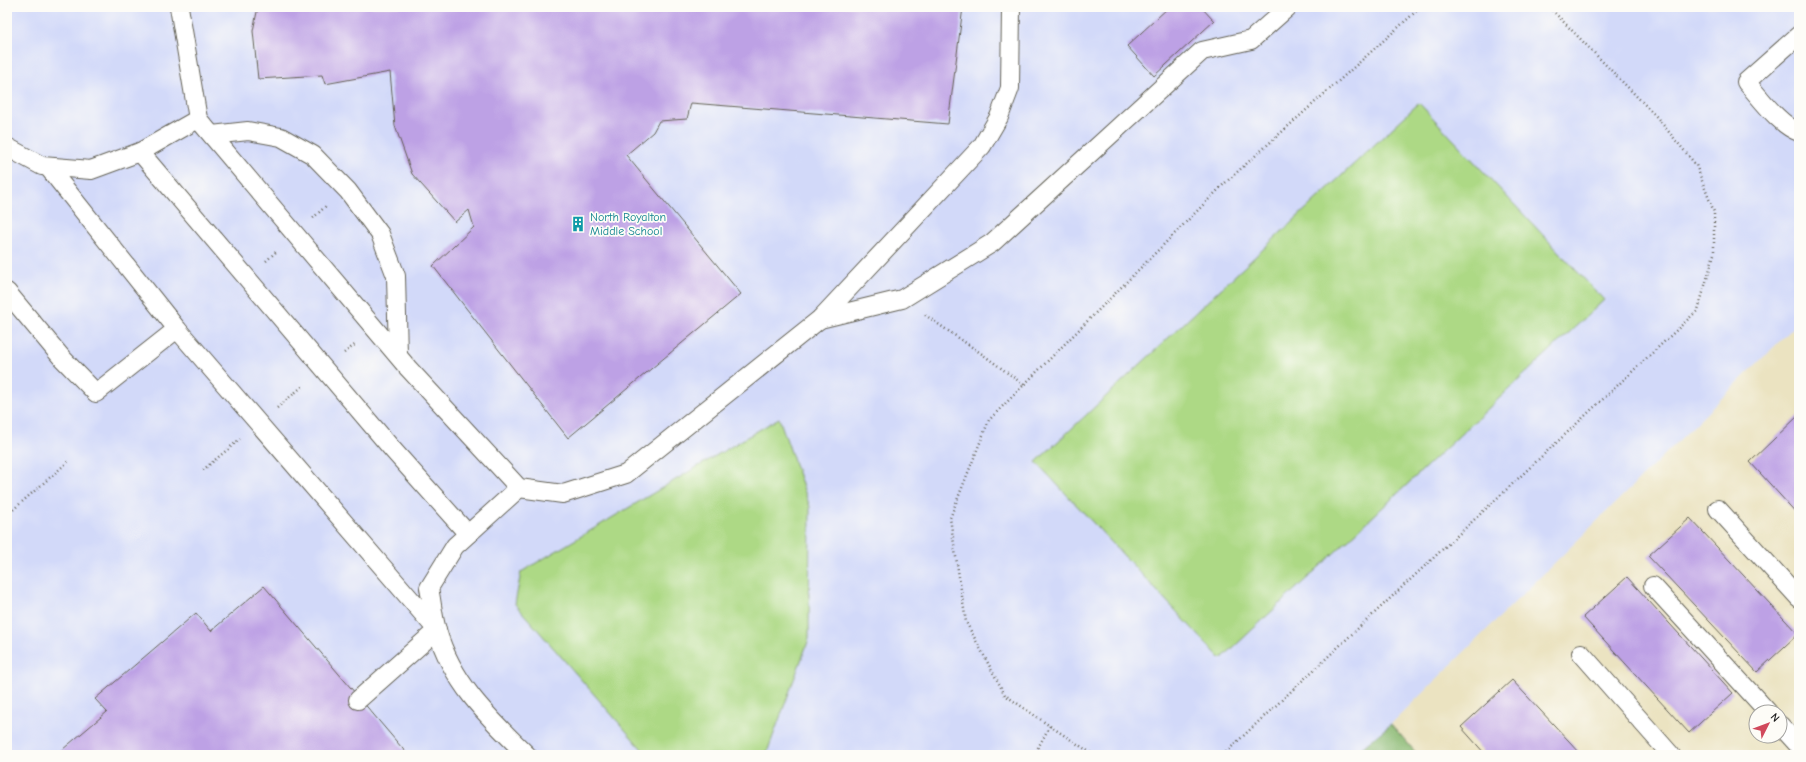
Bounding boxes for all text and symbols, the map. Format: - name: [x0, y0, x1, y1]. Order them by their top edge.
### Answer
- place label: North Royalton Middle School: [590, 210, 666, 238]
- building icon: North Royalton Middle School: [569, 215, 587, 233]
- north arrow: [1748, 704, 1788, 744]
- text: N: [1768, 711, 1782, 725]

